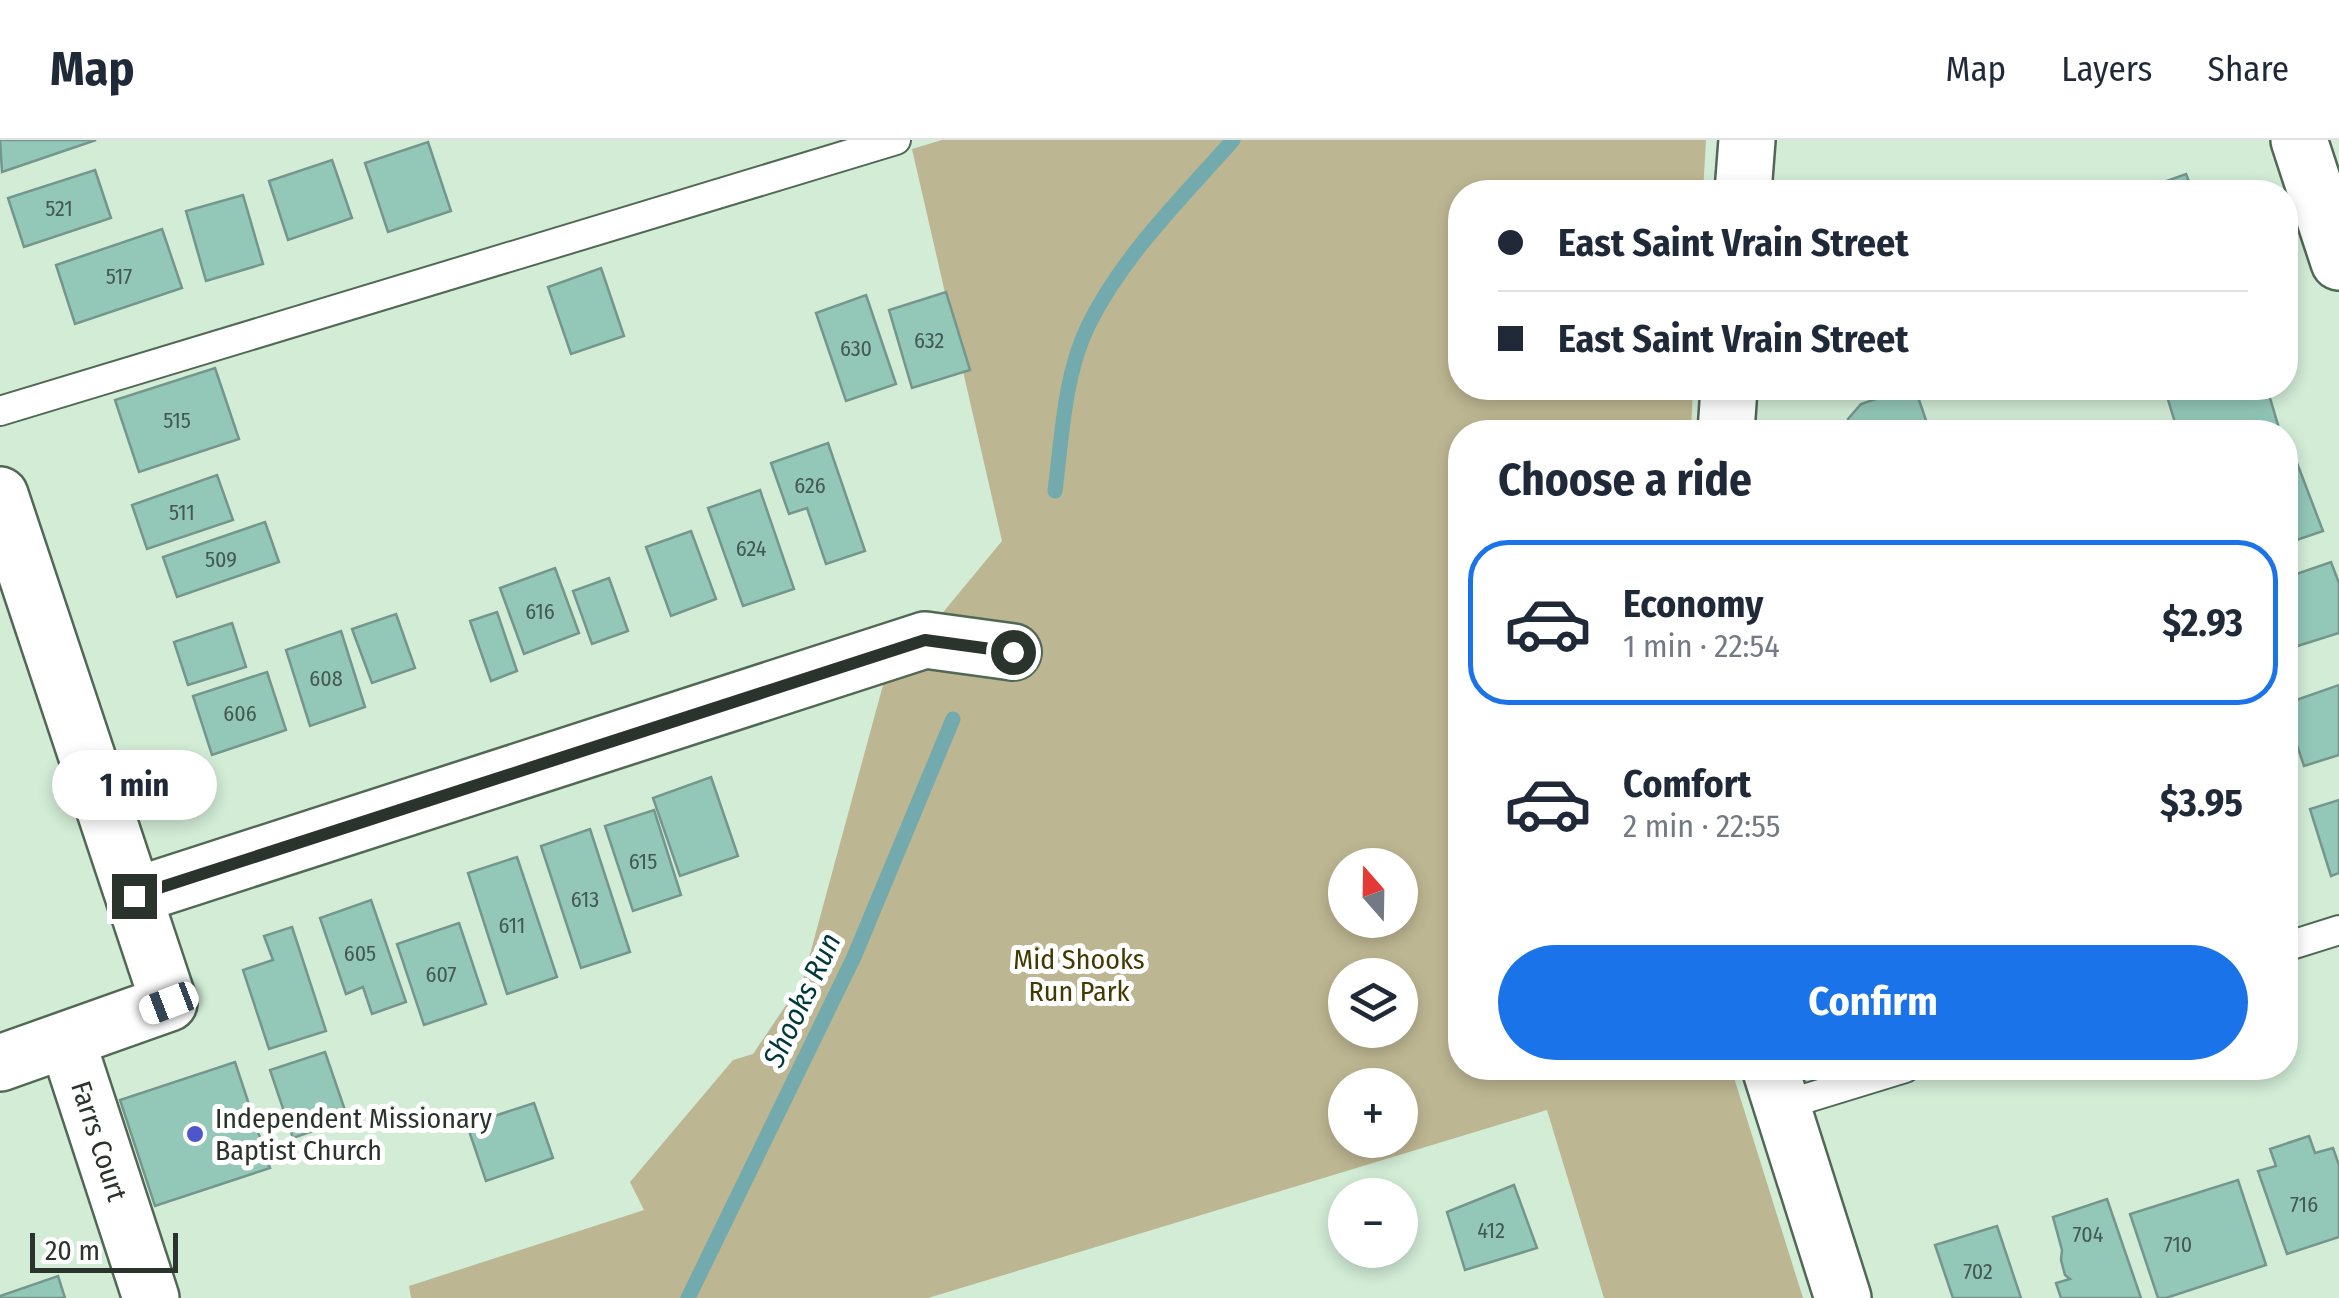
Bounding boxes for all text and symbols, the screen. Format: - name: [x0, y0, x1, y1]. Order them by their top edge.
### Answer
- text: Map: [50, 40, 134, 98]
- text: Map: [1946, 48, 2006, 90]
- text: Layers: [2061, 48, 2153, 90]
- text: Share: [2208, 48, 2289, 90]
- house number: 521: [45, 195, 73, 222]
- text: East Saint Vrain Street: [1558, 220, 1909, 266]
- house number: 517: [106, 263, 132, 290]
- text: East Saint Vrain Street: [1558, 316, 1909, 362]
- house number: 632: [914, 327, 944, 354]
- house number: 630: [840, 335, 872, 362]
- house number: 515: [163, 407, 191, 434]
- text: Choose a ride: [1498, 453, 1752, 507]
- house number: 626: [794, 472, 826, 499]
- house number: 511: [169, 499, 195, 526]
- house number: 624: [736, 535, 767, 562]
- house number: 509: [205, 546, 237, 573]
- icon: car: [1503, 578, 1593, 668]
- text: Economy: [1623, 581, 1763, 627]
- house number: 616: [525, 598, 555, 625]
- text: $2.93: [2162, 600, 2243, 646]
- text: 1 min · 22:54: [1623, 627, 1780, 665]
- route start: [991, 630, 1036, 675]
- house number: 608: [309, 665, 343, 692]
- house number: 606: [223, 700, 257, 727]
- callout: 1 min: [52, 751, 216, 821]
- icon: car: [1503, 758, 1593, 848]
- text: Comfort: [1623, 761, 1751, 807]
- text: 1 min: [100, 766, 169, 804]
- text: $3.95: [2160, 780, 2243, 826]
- text: 2 min · 22:55: [1623, 807, 1780, 845]
- house number: 615: [629, 848, 657, 875]
- north arrow: [1328, 848, 1418, 938]
- map controls: [1328, 848, 1418, 1268]
- route end: [112, 874, 157, 919]
- house number: 613: [571, 886, 599, 913]
- house number: 611: [499, 912, 525, 939]
- water label: Shooks Run: [755, 927, 849, 1074]
- house number: 605: [344, 940, 376, 967]
- park label: Mid Shooks Run Park: [1013, 943, 1145, 1008]
- button: Confirm: [1498, 945, 2248, 1060]
- button: layers: [1328, 958, 1418, 1048]
- house number: 607: [426, 961, 457, 988]
- car: [136, 978, 202, 1028]
- button: +: [1328, 1068, 1418, 1158]
- street label: Farrs Court: [64, 1077, 134, 1206]
- place label: Independent Missionary Baptist Church: [215, 1102, 492, 1167]
- marker: Independent Missionary Baptist Church: [184, 1123, 206, 1145]
- button: −: [1328, 1178, 1418, 1268]
- house number: 716: [2290, 1191, 2318, 1218]
- house number: 412: [1477, 1217, 1505, 1244]
- house number: 704: [2073, 1221, 2104, 1248]
- scale bar: [30, 1228, 178, 1272]
- house number: 710: [2164, 1231, 2192, 1258]
- text: 20 m: [45, 1234, 100, 1267]
- house number: 702: [1963, 1258, 1993, 1285]

